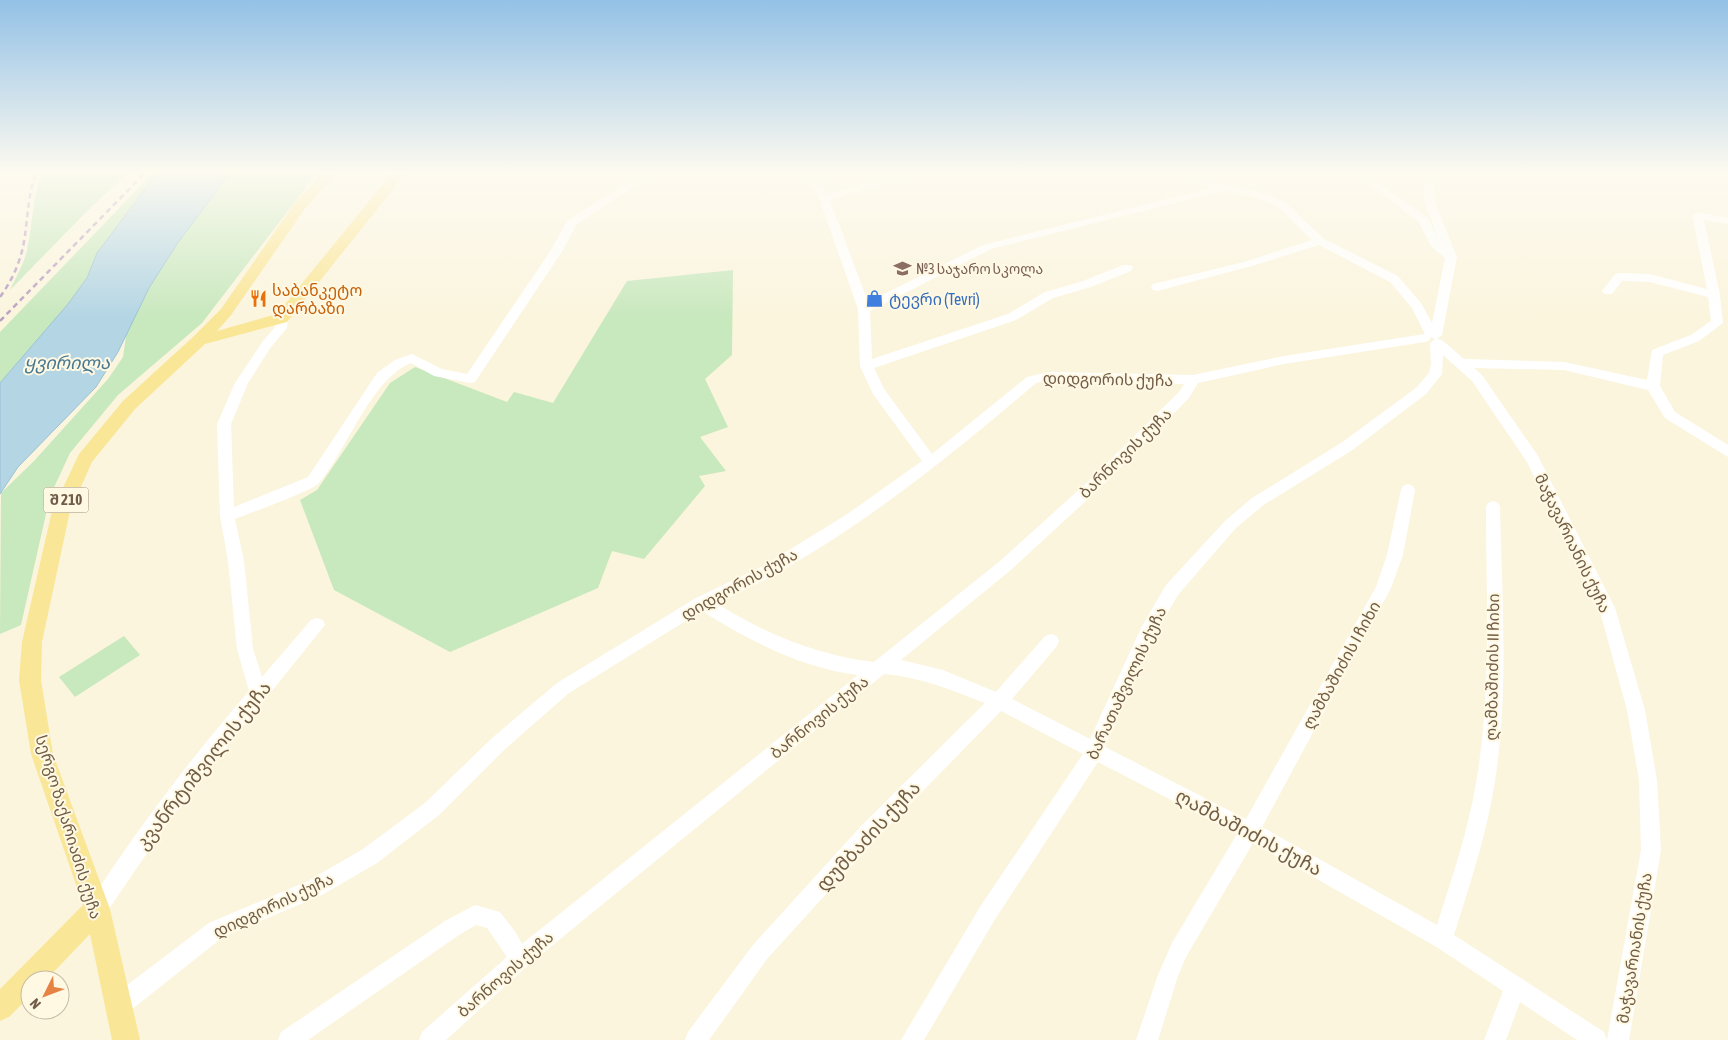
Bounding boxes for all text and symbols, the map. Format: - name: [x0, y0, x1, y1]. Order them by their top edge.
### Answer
- school or university icon: №3 საჯარო სკოლა: [892, 259, 912, 279]
- place label: №3 საჯარო სკოლა: [916, 261, 1043, 278]
- place label: საბანკეტო დარბაზი: [272, 281, 362, 319]
- restaurant icon: საბანკეტო დარბაზი: [248, 289, 268, 309]
- shop icon: ტევრი (Tevri): [865, 289, 885, 309]
- place label: ტევრი (Tevri): [889, 290, 980, 309]
- water label: ყვირილა: [24, 352, 110, 374]
- street label: დიდგორის ქუჩა: [1043, 369, 1173, 391]
- street label: ბარნოვის ქუჩა: [1075, 404, 1176, 502]
- street label: მაჭავარიანის ქუჩა: [1531, 470, 1615, 616]
- road number: შ 210: [44, 488, 88, 512]
- street label: დიდგორის ქუჩა: [678, 545, 801, 625]
- street label: ღამბაშიძის II ჩიხი: [1482, 593, 1503, 741]
- street label: ღამბაშიძის I ჩიხი: [1298, 598, 1384, 732]
- street label: ბარათაშვილის ქუჩა: [1083, 604, 1171, 763]
- street label: ბარნოვის ქუჩა: [766, 672, 872, 763]
- street label: კვანრტიშვილის ქუჩა: [131, 677, 277, 855]
- street label: სერგო ზაქარიაძის ქუჩა: [31, 733, 106, 921]
- street label: დუმბაძის ქუჩა: [811, 776, 926, 897]
- street label: ღამბაშიძის ქუჩა: [1171, 784, 1326, 882]
- street label: დიდგორის ქუჩა: [210, 869, 337, 943]
- street label: მაჭავარიანის ქუჩა: [1613, 871, 1656, 1025]
- street label: ბარნოვის ქუჩა: [453, 927, 557, 1021]
- north arrow: [20, 970, 70, 1020]
- text: N: [27, 995, 44, 1012]

